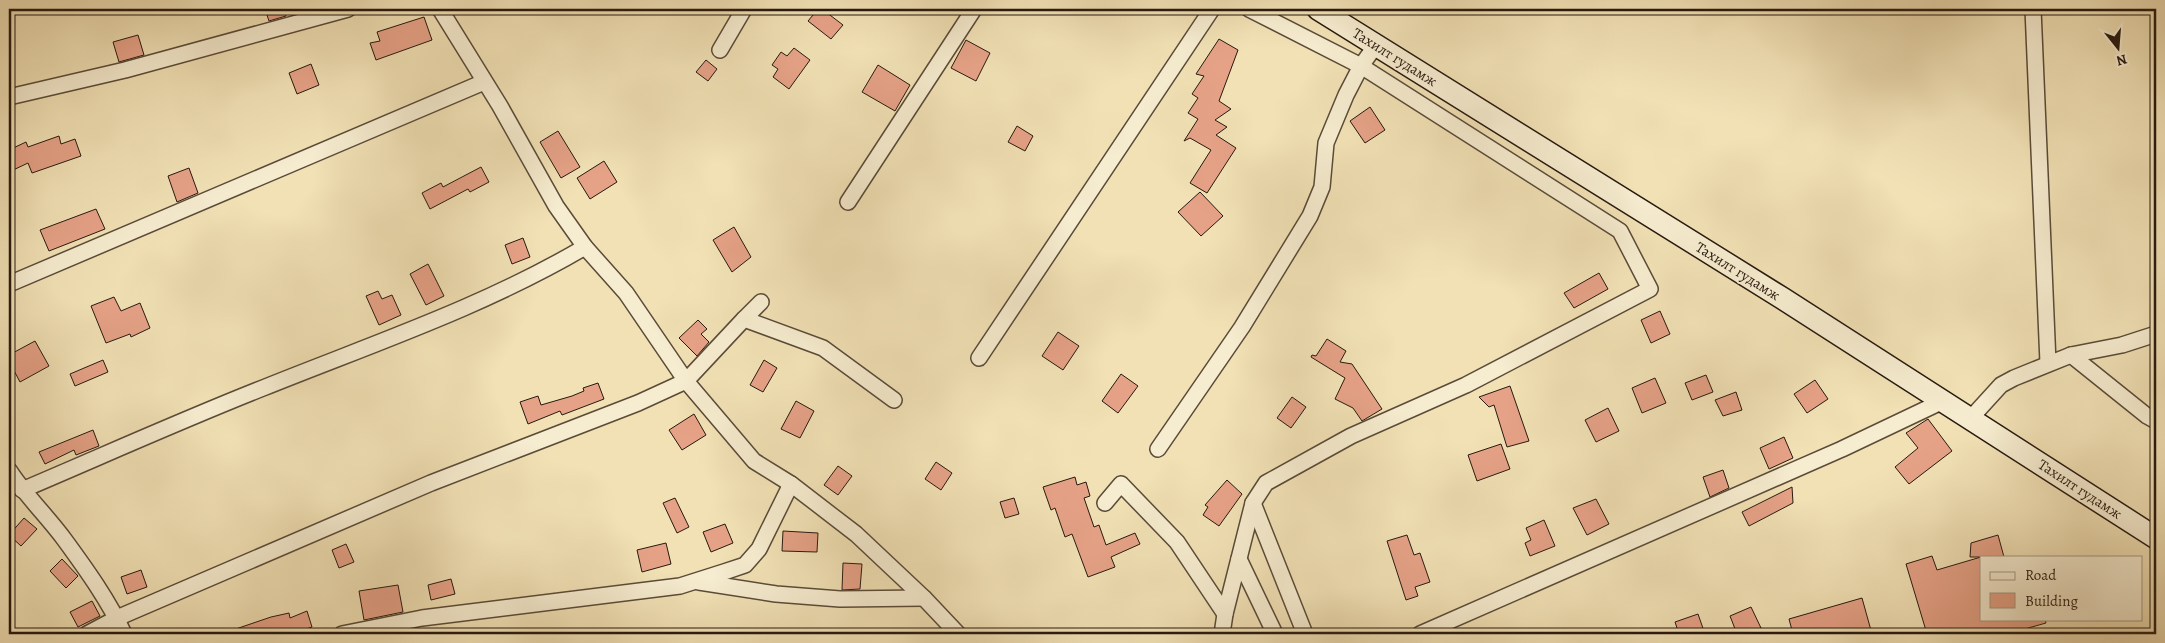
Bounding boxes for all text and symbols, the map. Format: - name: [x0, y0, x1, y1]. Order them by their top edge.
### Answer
- north arrow: [2092, 22, 2142, 72]
- street label: Тахилт гудамж: [1349, 23, 1441, 91]
- text: N: [2114, 49, 2129, 71]
- street label: Тахилт гудамж: [1692, 237, 1784, 305]
- street label: Тахилт гудамж: [2034, 454, 2126, 524]
- legend: [1980, 556, 2142, 620]
- text: Road: [2025, 565, 2057, 585]
- text: Building: [2025, 591, 2078, 611]

